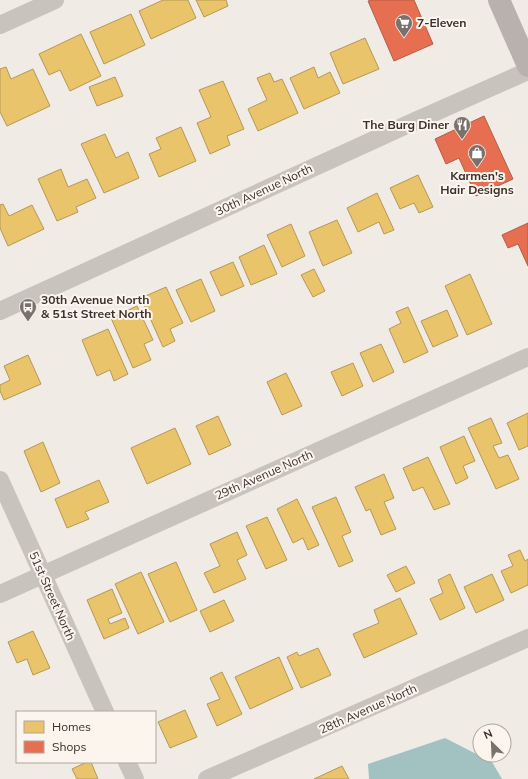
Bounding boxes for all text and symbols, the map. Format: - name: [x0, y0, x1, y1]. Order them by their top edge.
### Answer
- supermarket icon: 7-Eleven: [394, 13, 414, 38]
- place label: 7-Eleven: [417, 15, 466, 30]
- restaurant icon: The Burg Diner: [452, 115, 472, 140]
- place label: The Burg Diner: [363, 117, 449, 132]
- shop icon: Karmen's Hair Designs: [467, 143, 487, 168]
- street label: 30th Avenue North: [213, 160, 315, 219]
- place label: Karmen's Hair Designs: [440, 168, 514, 197]
- place label: 30th Avenue North & 51st Street North: [41, 292, 152, 321]
- bus stop icon: 30th Avenue North & 51st Street North: [18, 297, 38, 322]
- street label: 29th Avenue North: [213, 446, 315, 503]
- street label: 51st Street North: [26, 549, 79, 643]
- street label: 28th Avenue North: [317, 680, 419, 737]
- legend: [16, 711, 156, 763]
- text: Homes: [52, 719, 91, 734]
- north arrow: [472, 723, 512, 763]
- text: N: [481, 726, 495, 742]
- text: Shops: [52, 739, 87, 754]

